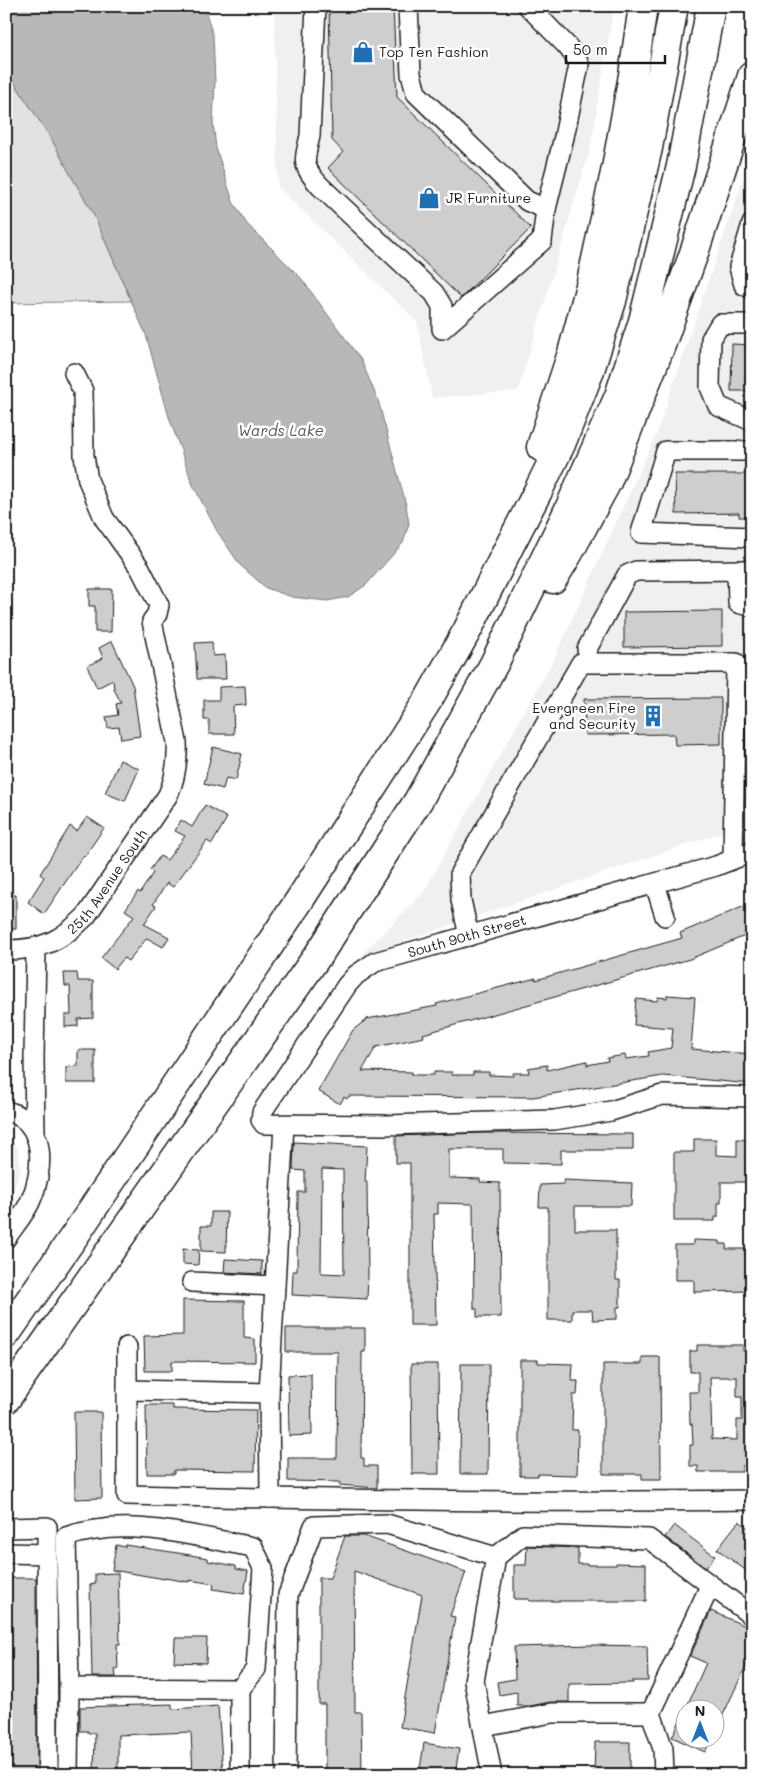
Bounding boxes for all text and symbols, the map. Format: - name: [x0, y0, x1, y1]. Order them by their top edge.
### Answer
- scale bar: [566, 32, 664, 64]
- shop icon: Top Ten Fashion: [350, 39, 376, 65]
- text: 50 m: [573, 39, 608, 59]
- place label: Top Ten Fashion: [379, 42, 489, 61]
- shop icon: JR Furniture: [416, 185, 442, 211]
- place label: JR Furniture: [446, 188, 531, 207]
- water label: Wards Lake: [238, 420, 324, 440]
- place label: Evergreen Fire and Security: [532, 698, 636, 733]
- building icon: Evergreen Fire and Security: [640, 703, 666, 729]
- street label: 25th Avenue South: [63, 825, 151, 938]
- street label: South 90th Street: [405, 910, 528, 962]
- north arrow: [676, 1698, 726, 1748]
- text: N: [695, 1701, 705, 1720]

